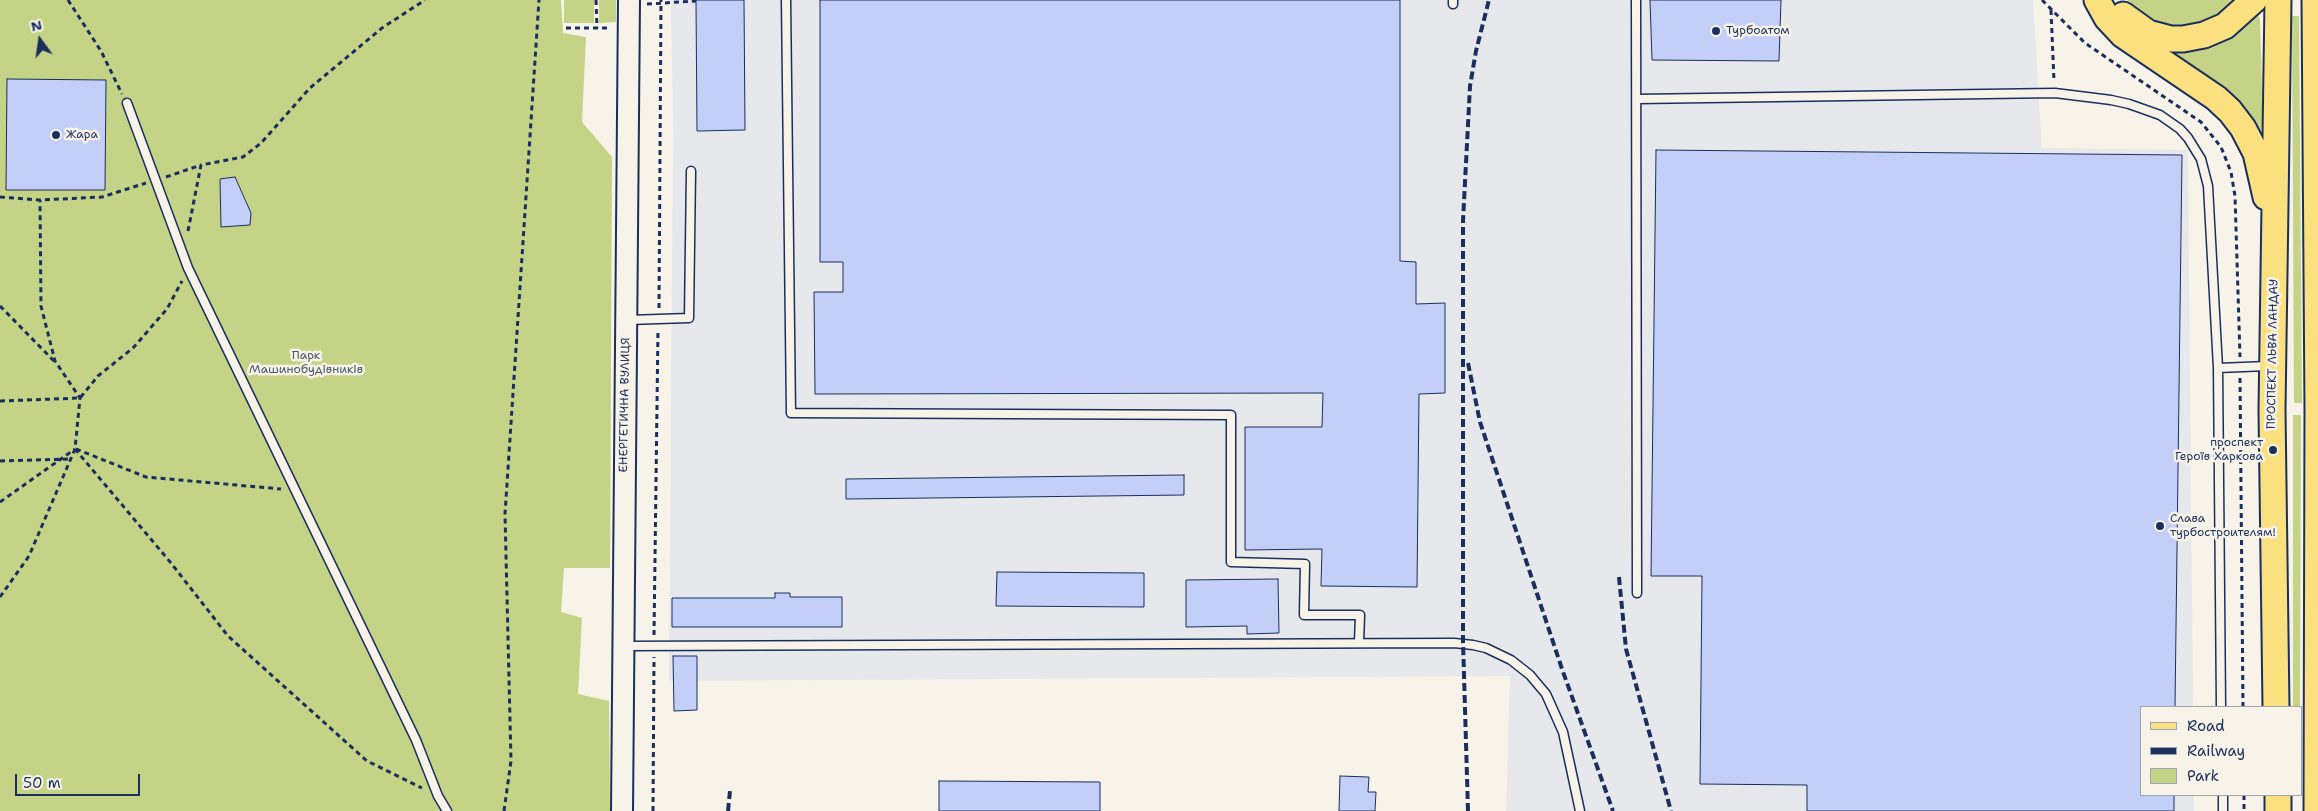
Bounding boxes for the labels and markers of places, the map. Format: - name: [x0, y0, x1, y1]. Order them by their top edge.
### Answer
- place label: Турбоатом: [1726, 24, 1790, 38]
- marker: Турбоатом: [1710, 25, 1722, 37]
- place label: Жара: [66, 128, 98, 142]
- marker: Жара: [50, 129, 62, 141]
- place label: проспект Героїв Харкова: [2175, 436, 2263, 464]
- marker: проспект Героїв Харкова: [2267, 444, 2279, 456]
- place label: Слава турбостроителям!: [2170, 512, 2276, 540]
- marker: Слава турбостроителям!: [2154, 520, 2166, 532]

